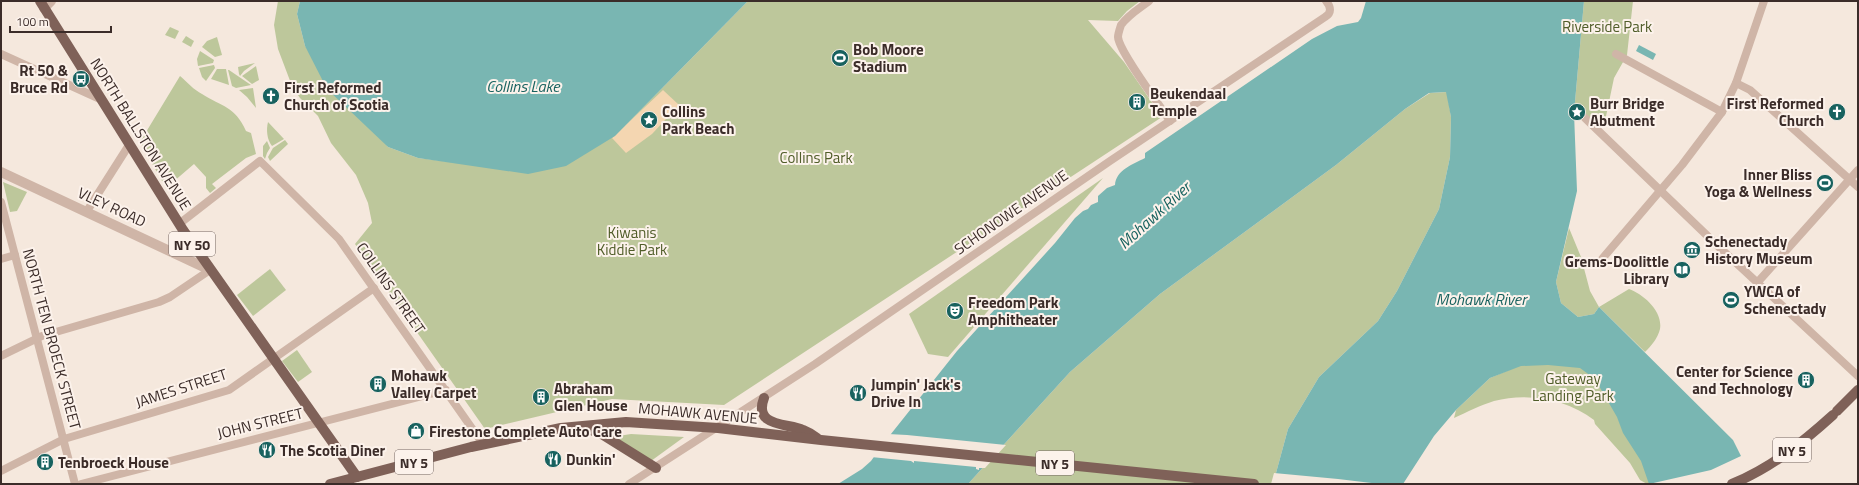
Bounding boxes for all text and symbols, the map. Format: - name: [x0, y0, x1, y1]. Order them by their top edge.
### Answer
- scale bar: [10, 8, 111, 34]
- text: 100 m: [16, 12, 49, 31]
- park label: Riverside Park: [1562, 15, 1652, 38]
- place label: Bob Moore Stadium: [853, 38, 924, 78]
- sports icon: Bob Moore Stadium: [830, 48, 850, 68]
- street label: NORTH BALLSTON AVENUE: [85, 53, 197, 215]
- place label: Rt 50 & Bruce Rd: [10, 59, 68, 99]
- bus stop icon: Rt 50 & Bruce Rd: [71, 69, 91, 89]
- water label: Collins Lake: [486, 74, 561, 98]
- place label: First Reformed Church of Scotia: [284, 76, 389, 116]
- place label: Beukendaal Temple: [1150, 82, 1226, 122]
- church icon: First Reformed Church of Scotia: [261, 86, 281, 106]
- building icon: Beukendaal Temple: [1127, 92, 1147, 112]
- place label: Burr Bridge Abutment: [1590, 92, 1665, 132]
- place label: First Reformed Church: [1727, 92, 1824, 132]
- place label: Collins Park Beach: [662, 100, 734, 140]
- place icon: Burr Bridge Abutment: [1567, 102, 1587, 122]
- church icon: First Reformed Church: [1827, 102, 1847, 122]
- place icon: Collins Park Beach: [639, 110, 659, 130]
- park label: Collins Park: [779, 146, 853, 169]
- place label: Inner Bliss Yoga & Wellness: [1704, 163, 1812, 203]
- street label: SCHONOWE AVENUE: [949, 164, 1073, 260]
- sports icon: Inner Bliss Yoga & Wellness: [1815, 173, 1835, 193]
- water label: Mohawk River: [1112, 175, 1197, 254]
- street label: VLEY ROAD: [74, 181, 150, 233]
- park label: Kiwanis Kiddie Park: [597, 221, 667, 261]
- place label: Schenectady History Museum: [1705, 230, 1813, 270]
- road number: NY 50: [169, 232, 215, 256]
- street label: COLLINS STREET: [351, 237, 431, 339]
- museum icon: Schenectady History Museum: [1682, 240, 1702, 260]
- street label: NORTH TEN BROECK STREET: [17, 246, 87, 432]
- place label: Grems-Doolittle Library: [1565, 250, 1669, 290]
- library icon: Grems-Doolittle Library: [1672, 260, 1692, 280]
- place label: YWCA of Schenectady: [1744, 280, 1827, 320]
- water label: Mohawk River: [1436, 287, 1528, 311]
- sports icon: YWCA of Schenectady: [1721, 290, 1741, 310]
- place label: Freedom Park Amphitheater: [968, 291, 1059, 331]
- theatre icon: Freedom Park Amphitheater: [945, 301, 965, 321]
- place label: Center for Science and Technology: [1676, 360, 1793, 400]
- street label: JAMES STREET: [132, 362, 230, 414]
- place label: Mohawk Valley Carpet: [391, 364, 477, 404]
- park label: Gateway Landing Park: [1532, 367, 1614, 407]
- building icon: Center for Science and Technology: [1796, 370, 1816, 390]
- place label: Jumpin' Jack's Drive In: [871, 373, 961, 413]
- building icon: Mohawk Valley Carpet: [368, 374, 388, 394]
- place label: Abraham Glen House: [554, 377, 628, 417]
- restaurant icon: Jumpin' Jack's Drive In: [848, 383, 868, 403]
- building icon: Abraham Glen House: [531, 387, 551, 407]
- street label: MOHAWK AVENUE: [637, 396, 759, 430]
- street label: JOHN STREET: [215, 401, 305, 445]
- place label: Firestone Complete Auto Care: [429, 420, 622, 443]
- shop icon: Firestone Complete Auto Care: [406, 421, 426, 441]
- road number: NY 5: [1773, 438, 1811, 462]
- place label: The Scotia Diner: [280, 439, 386, 462]
- restaurant icon: The Scotia Diner: [257, 440, 277, 460]
- place label: Dunkin': [566, 448, 616, 471]
- restaurant icon: Dunkin': [543, 449, 563, 469]
- road number: NY 5: [395, 450, 433, 474]
- place label: Tenbroeck House: [58, 451, 169, 474]
- road number: NY 5: [1036, 451, 1074, 475]
- building icon: Tenbroeck House: [35, 452, 55, 472]

